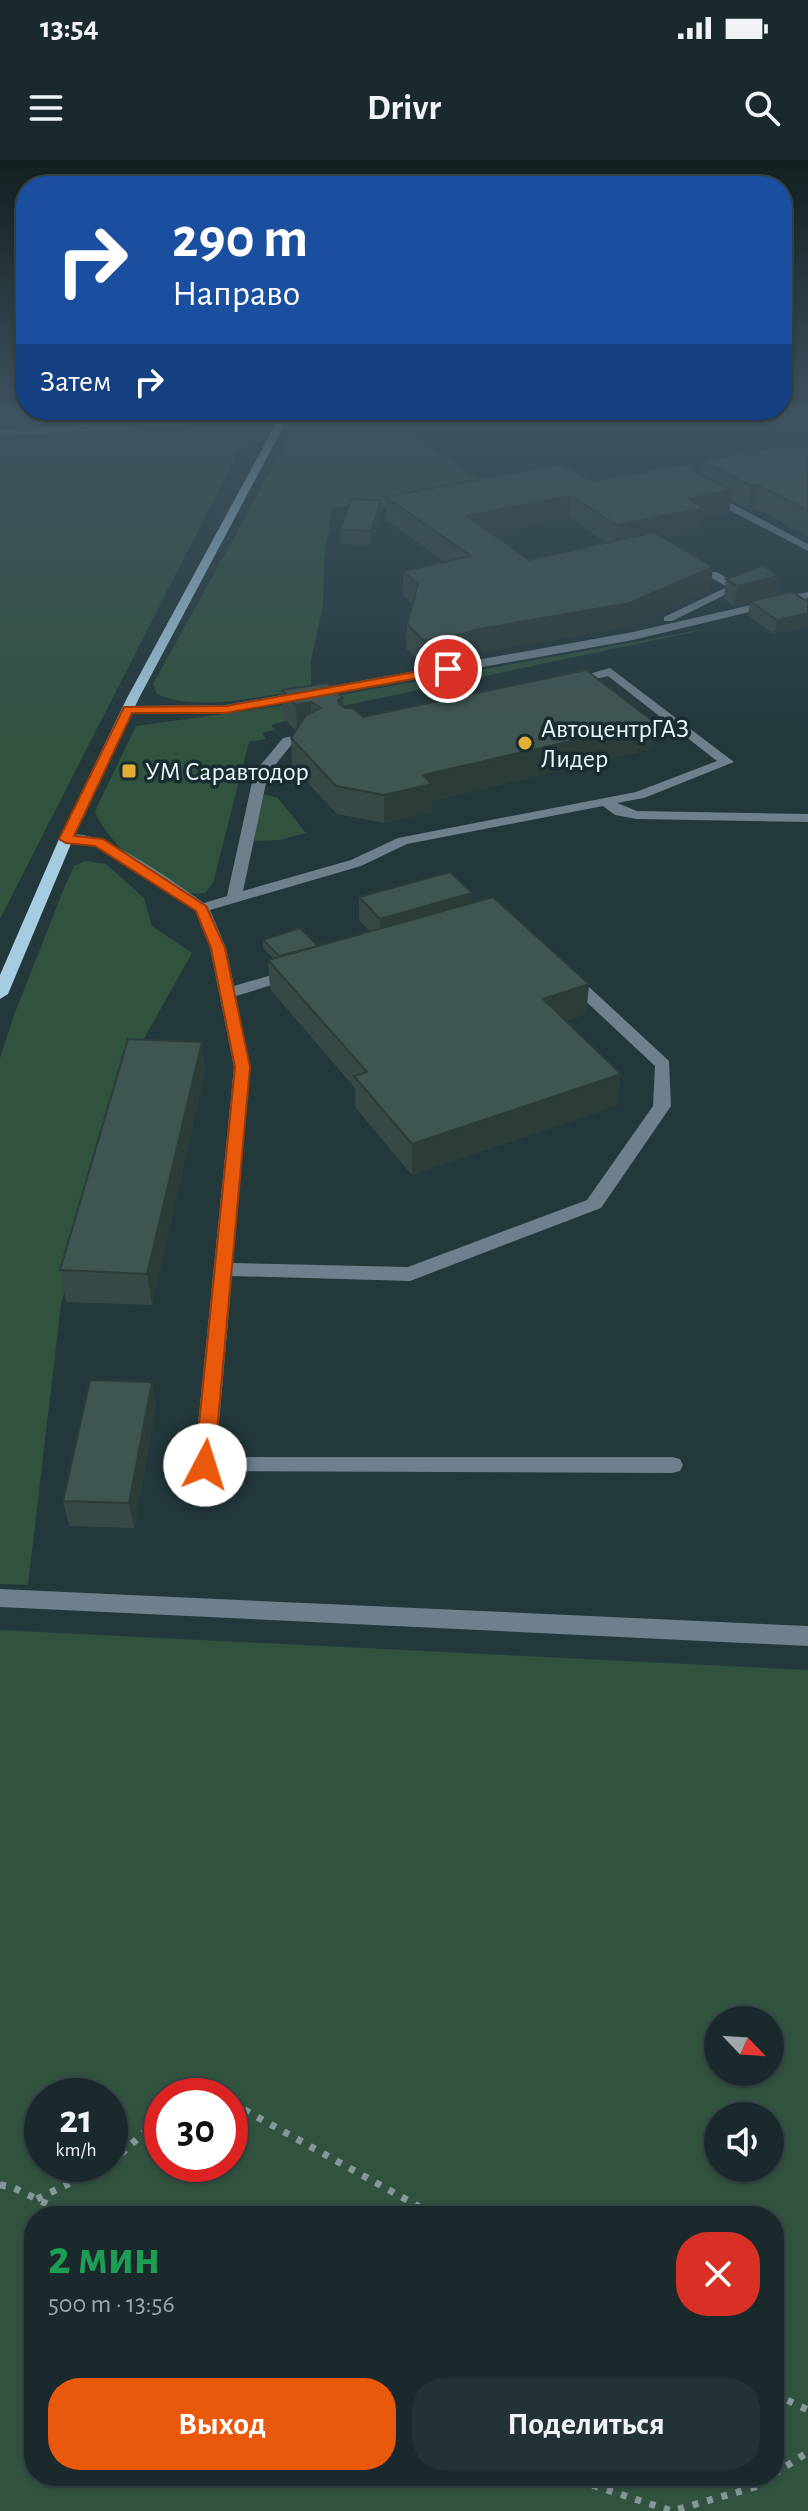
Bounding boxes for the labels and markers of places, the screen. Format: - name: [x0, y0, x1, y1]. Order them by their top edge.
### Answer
- pin: [414, 635, 482, 703]
- place label: АвтоцентрГАЗ Лидер: [541, 716, 689, 772]
- marker: АвтоцентрГАЗ Лидер: [516, 734, 534, 752]
- place label: УМ Саравтодор: [145, 759, 309, 785]
- marker: УМ Саравтодор: [120, 762, 138, 780]

